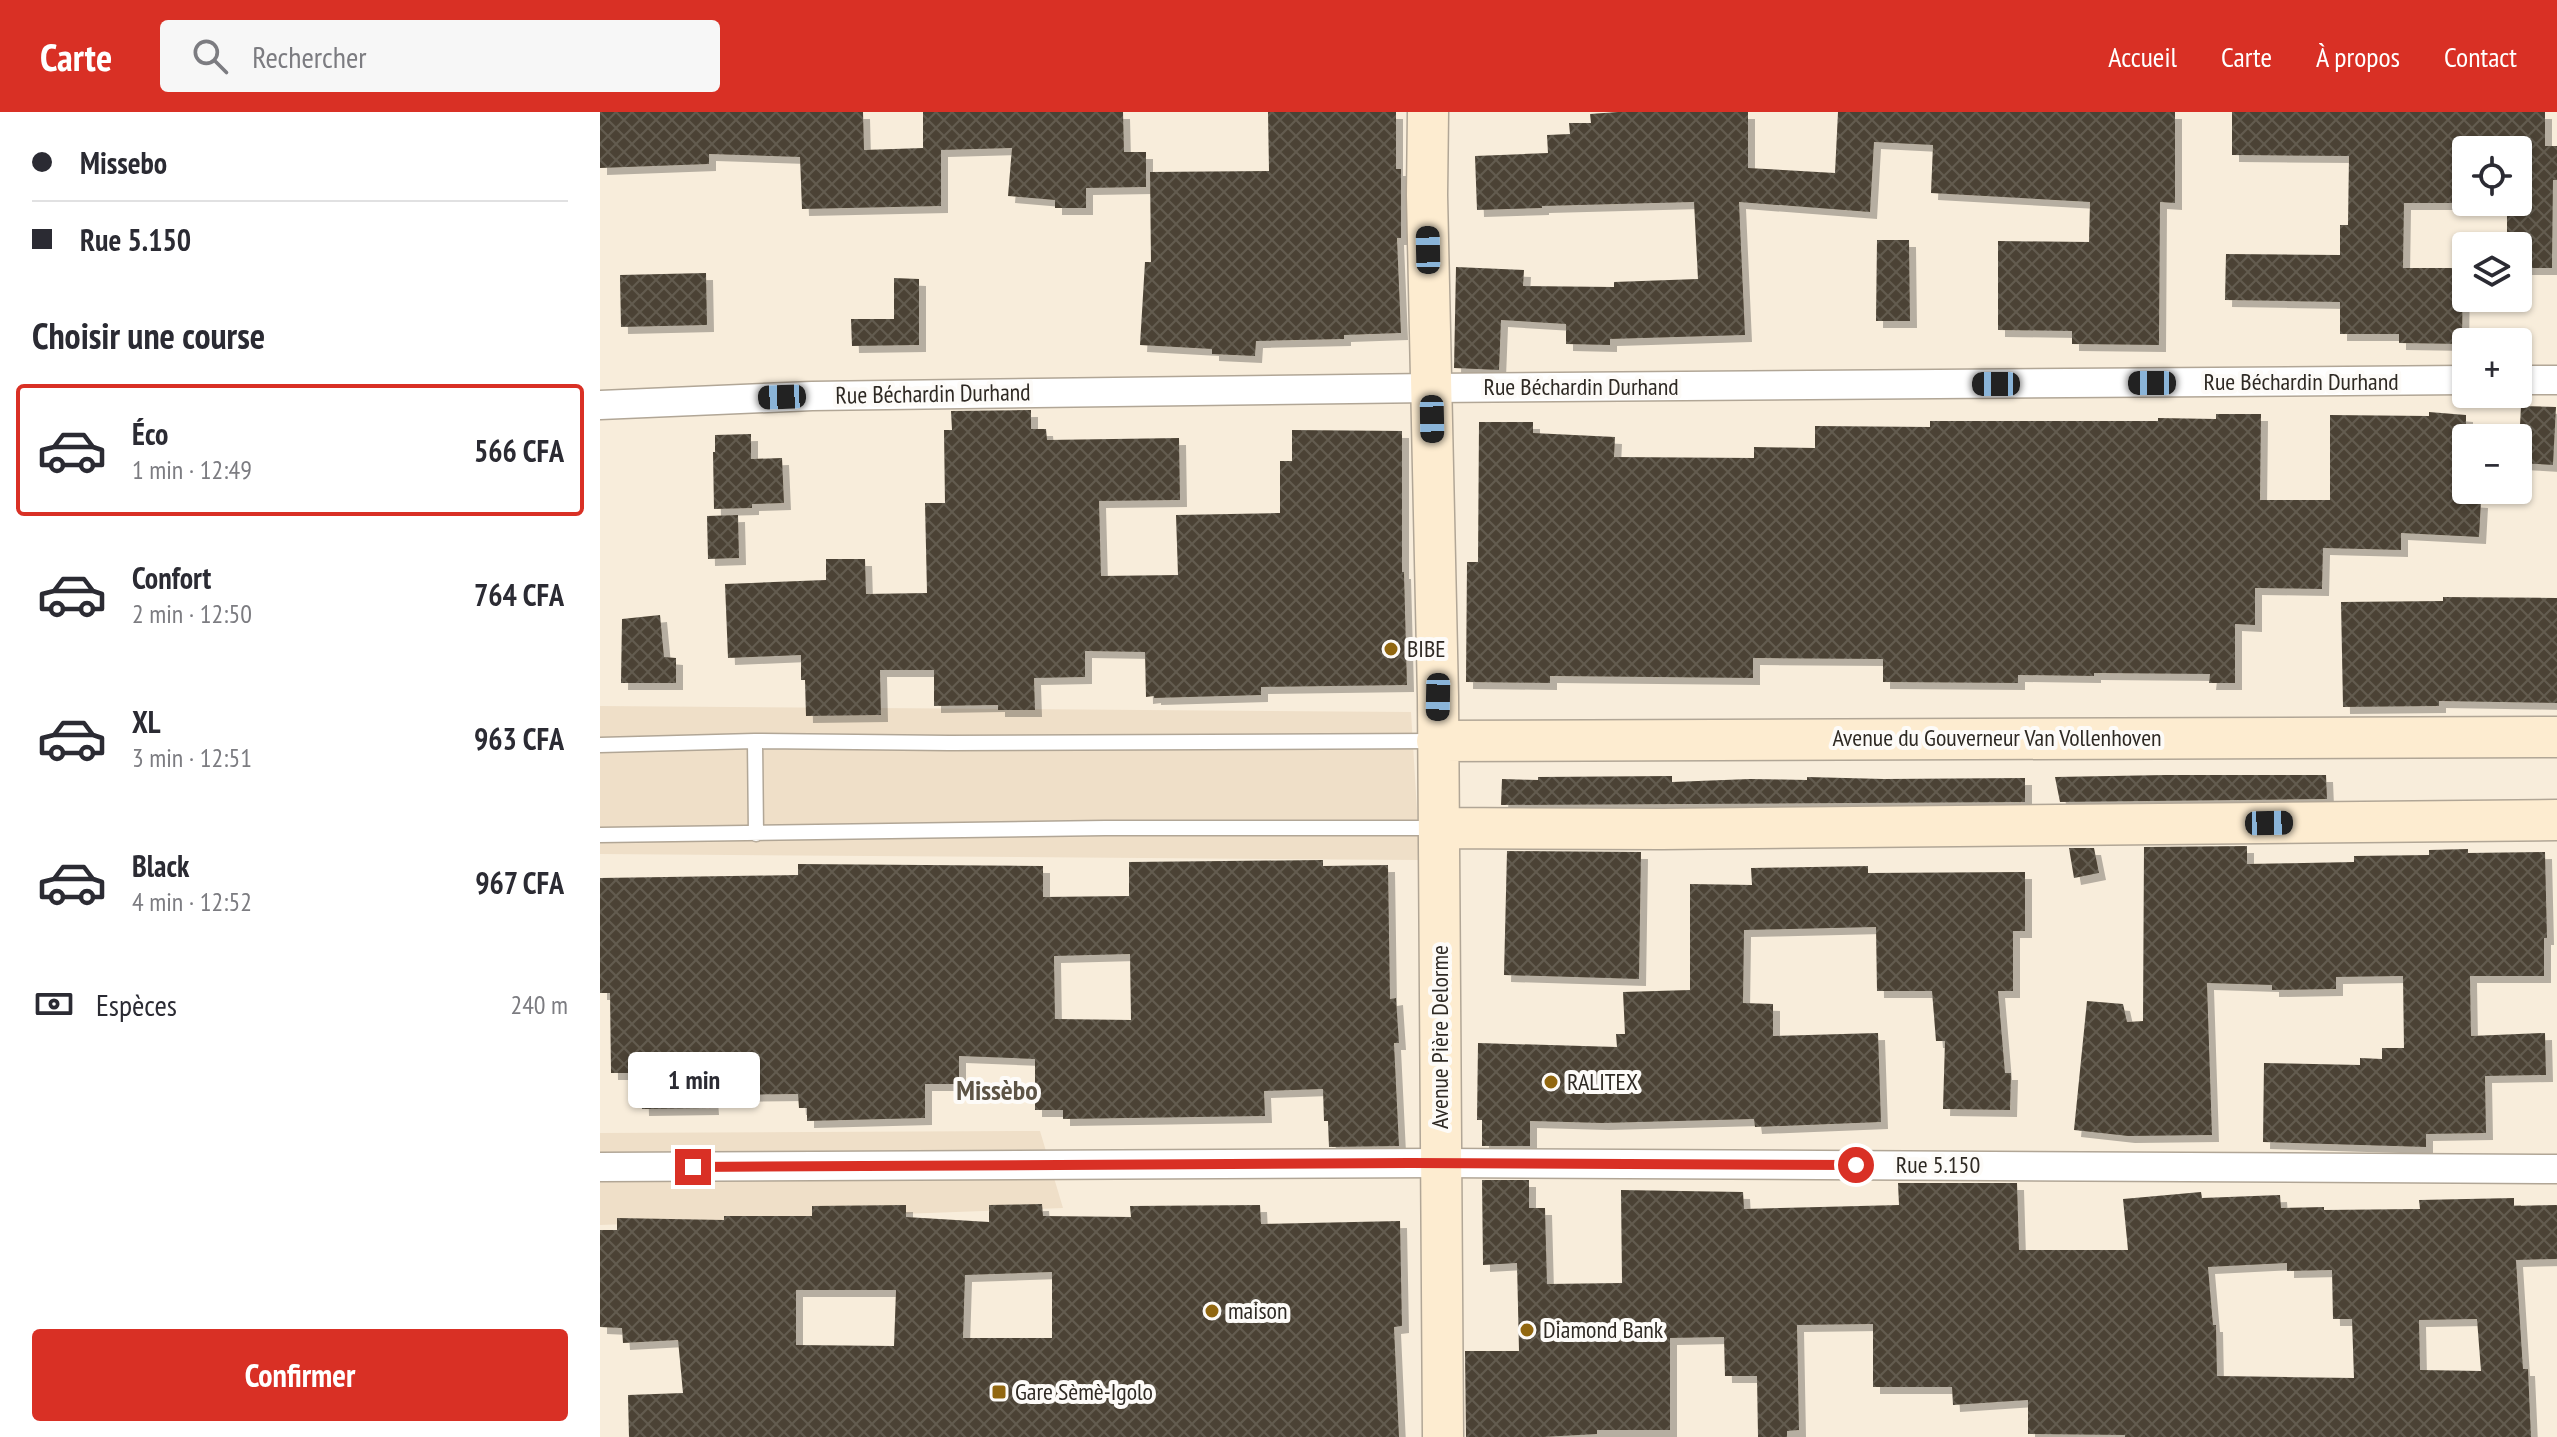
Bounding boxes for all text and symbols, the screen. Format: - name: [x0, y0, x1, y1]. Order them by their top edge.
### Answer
- search box: [160, 20, 720, 92]
- text: Carte: [40, 32, 112, 81]
- icon: search: [188, 34, 232, 78]
- text: Rechercher: [252, 37, 367, 76]
- text: Accueil: [2108, 38, 2177, 75]
- text: Carte: [2221, 38, 2272, 75]
- text: À propos: [2316, 38, 2400, 75]
- text: Contact: [2444, 38, 2517, 75]
- map controls: [2452, 136, 2532, 504]
- button: locate: [2452, 136, 2532, 216]
- text: Missebo: [80, 143, 167, 182]
- text: Rue 5.150: [80, 220, 191, 259]
- car: [1416, 226, 1440, 274]
- button: layers: [2452, 232, 2532, 312]
- text: Choisir une course: [32, 312, 265, 359]
- button: +: [2452, 328, 2532, 408]
- street label: Rue Béchardin Durhand: [2203, 366, 2399, 397]
- street label: Rue Béchardin Durhand: [1483, 371, 1679, 402]
- car: [2128, 371, 2176, 395]
- car: [1972, 372, 2020, 396]
- street label: Rue Béchardin Durhand: [835, 376, 1031, 411]
- car: [758, 384, 806, 410]
- car: [1420, 395, 1444, 443]
- icon: car: [36, 414, 108, 486]
- text: Éco: [132, 414, 168, 453]
- button: −: [2452, 424, 2532, 504]
- text: 566 CFA: [474, 431, 564, 470]
- text: 1 min · 12:49: [132, 453, 252, 486]
- icon: car: [36, 558, 108, 630]
- text: Confort: [132, 558, 211, 597]
- text: 764 CFA: [474, 575, 564, 614]
- text: 2 min · 12:50: [132, 597, 252, 630]
- place label: BIBE: [1407, 633, 1446, 664]
- marker: BIBE: [1382, 640, 1400, 658]
- car: [1426, 673, 1450, 721]
- icon: car: [36, 702, 108, 774]
- text: XL: [132, 702, 161, 741]
- text: 963 CFA: [474, 719, 564, 758]
- street label: Avenue du Gouverneur Van Vollenhoven: [1832, 722, 2162, 753]
- text: 3 min · 12:51: [132, 741, 252, 774]
- car: [2245, 811, 2293, 835]
- icon: car: [36, 846, 108, 918]
- text: Black: [132, 846, 189, 885]
- text: 967 CFA: [475, 863, 564, 902]
- text: 4 min · 12:52: [132, 885, 252, 918]
- street label: Avenue Pière Delorme: [1424, 945, 1455, 1129]
- icon: cash: [32, 982, 76, 1026]
- text: Espèces: [96, 985, 177, 1024]
- text: 240 m: [510, 988, 568, 1021]
- callout: 1 min: [627, 1051, 759, 1107]
- text: 1 min: [668, 1063, 720, 1096]
- place label: RALITEX: [1567, 1066, 1638, 1097]
- district label: Missèbo: [956, 1071, 1038, 1108]
- marker: RALITEX: [1542, 1073, 1560, 1091]
- route start: [1838, 1147, 1874, 1183]
- route end: [675, 1149, 711, 1185]
- street label: Rue 5.150: [1896, 1149, 1980, 1180]
- place label: maison: [1228, 1295, 1287, 1326]
- marker: maison: [1203, 1302, 1221, 1320]
- place label: Diamond Bank: [1543, 1314, 1664, 1345]
- marker: Diamond Bank: [1518, 1321, 1536, 1339]
- button: Confirmer: [32, 1329, 568, 1421]
- place label: Gare Sèmè-Igolo: [1015, 1376, 1153, 1407]
- marker: Gare Sèmè-Igolo: [990, 1383, 1008, 1401]

